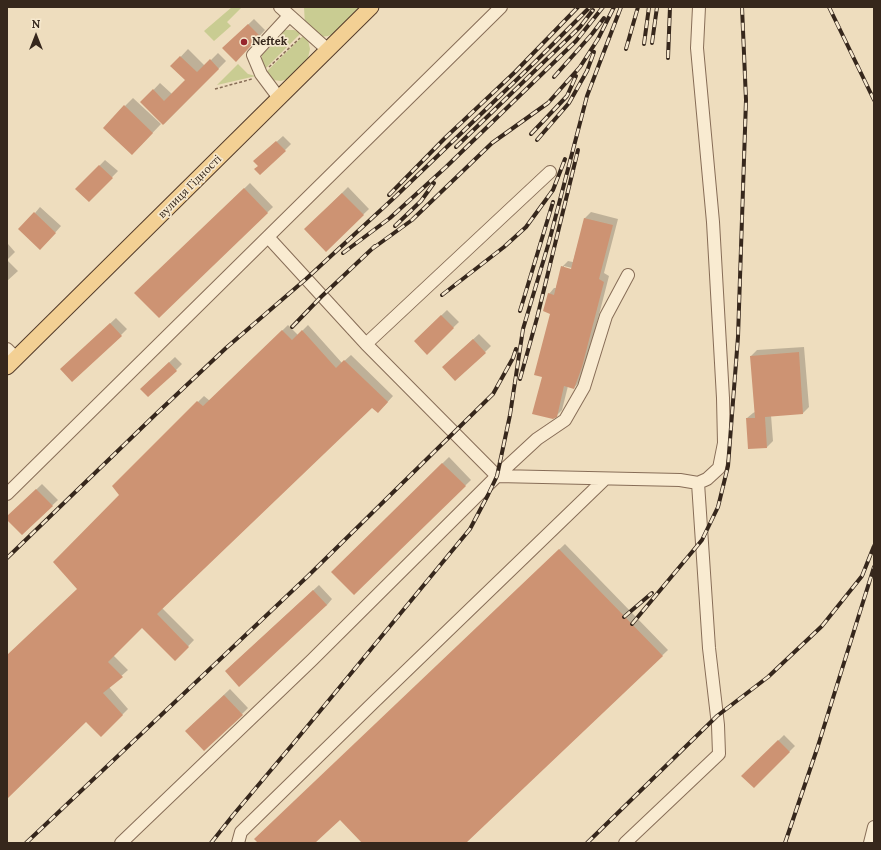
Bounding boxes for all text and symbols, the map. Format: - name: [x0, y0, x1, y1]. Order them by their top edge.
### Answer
- north arrow: [16, 16, 56, 56]
- text: N: [32, 17, 40, 31]
- place label: Neftek: [252, 35, 287, 49]
- marker: Neftek: [239, 37, 249, 47]
- street label: вулиця Гідності: [156, 153, 224, 221]

